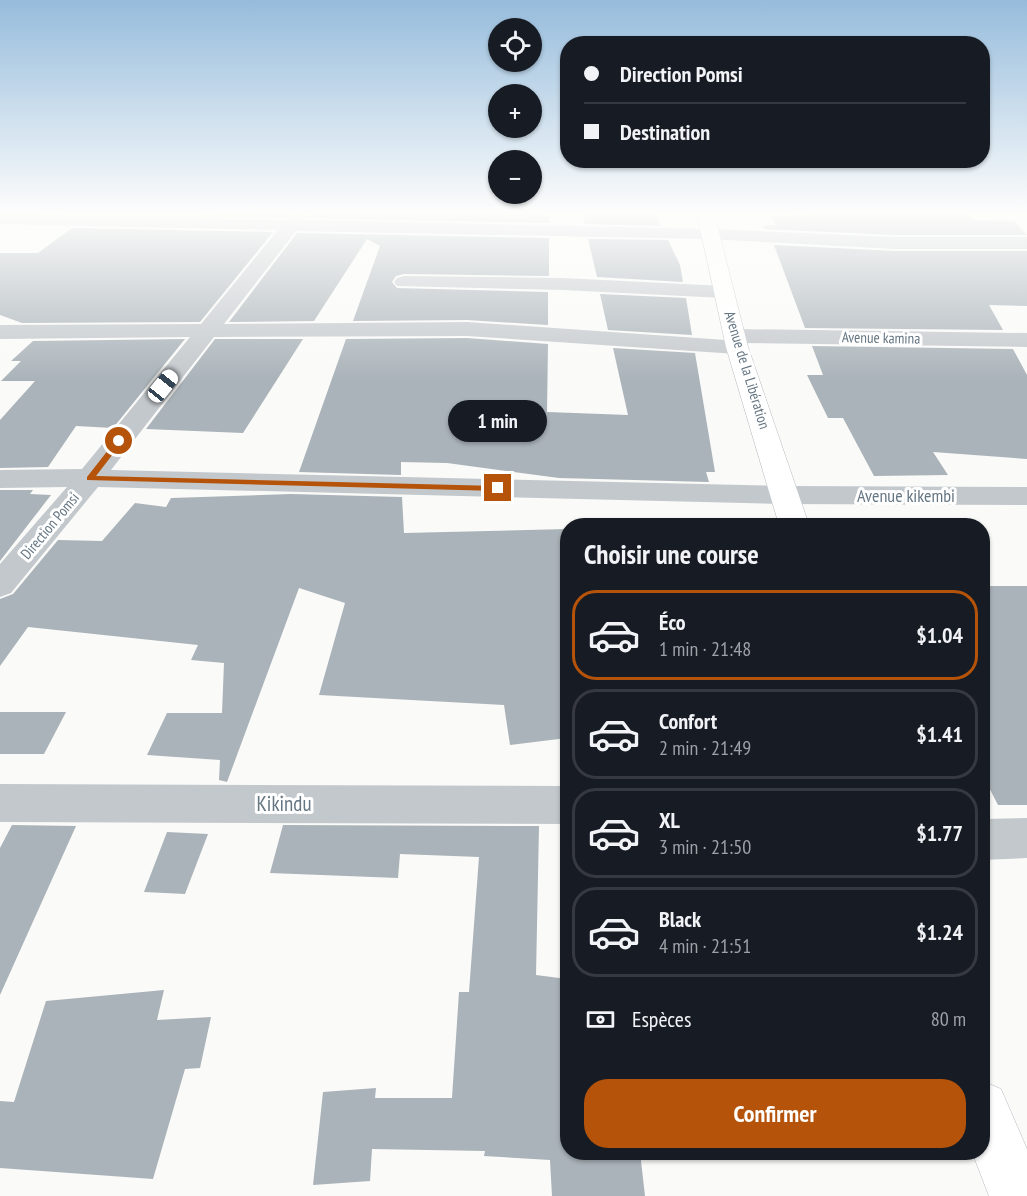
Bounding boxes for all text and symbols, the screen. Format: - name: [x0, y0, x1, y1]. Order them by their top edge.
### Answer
- map controls: [488, 18, 542, 204]
- button: locate: [488, 18, 542, 72]
- text: Direction Pomsi: [620, 60, 743, 88]
- button: +: [488, 84, 542, 138]
- text: Destination: [620, 118, 710, 146]
- button: −: [488, 150, 542, 204]
- street label: Avenue de la Libération: [720, 309, 774, 431]
- street label: Avenue kamina: [842, 327, 920, 348]
- car: [145, 366, 181, 406]
- callout: 1 min: [448, 401, 548, 443]
- text: 1 min: [477, 408, 518, 434]
- route start: [105, 427, 132, 454]
- route end: [484, 474, 511, 501]
- street label: Avenue kikembi: [857, 484, 955, 507]
- street label: Direction Pomsi: [16, 488, 83, 563]
- text: Choisir une course: [584, 537, 759, 571]
- icon: car: [587, 608, 641, 662]
- text: Éco: [659, 608, 686, 636]
- text: $1.04: [916, 621, 963, 649]
- text: 1 min · 21:48: [659, 636, 751, 662]
- icon: car: [587, 707, 641, 761]
- text: Confort: [659, 707, 717, 735]
- text: $1.41: [916, 720, 963, 748]
- text: 2 min · 21:49: [659, 735, 751, 761]
- street label: Kikindu: [256, 790, 312, 817]
- icon: car: [587, 806, 641, 860]
- text: XL: [659, 806, 680, 834]
- text: $1.77: [916, 819, 963, 847]
- text: 3 min · 21:50: [659, 834, 751, 860]
- icon: car: [587, 905, 641, 959]
- text: Black: [659, 905, 701, 933]
- text: $1.24: [916, 918, 963, 946]
- text: 4 min · 21:51: [659, 933, 751, 959]
- icon: cash: [584, 1003, 617, 1036]
- text: Espèces: [632, 1005, 691, 1033]
- text: 80 m: [931, 1006, 966, 1032]
- button: Confirmer: [584, 1079, 966, 1148]

